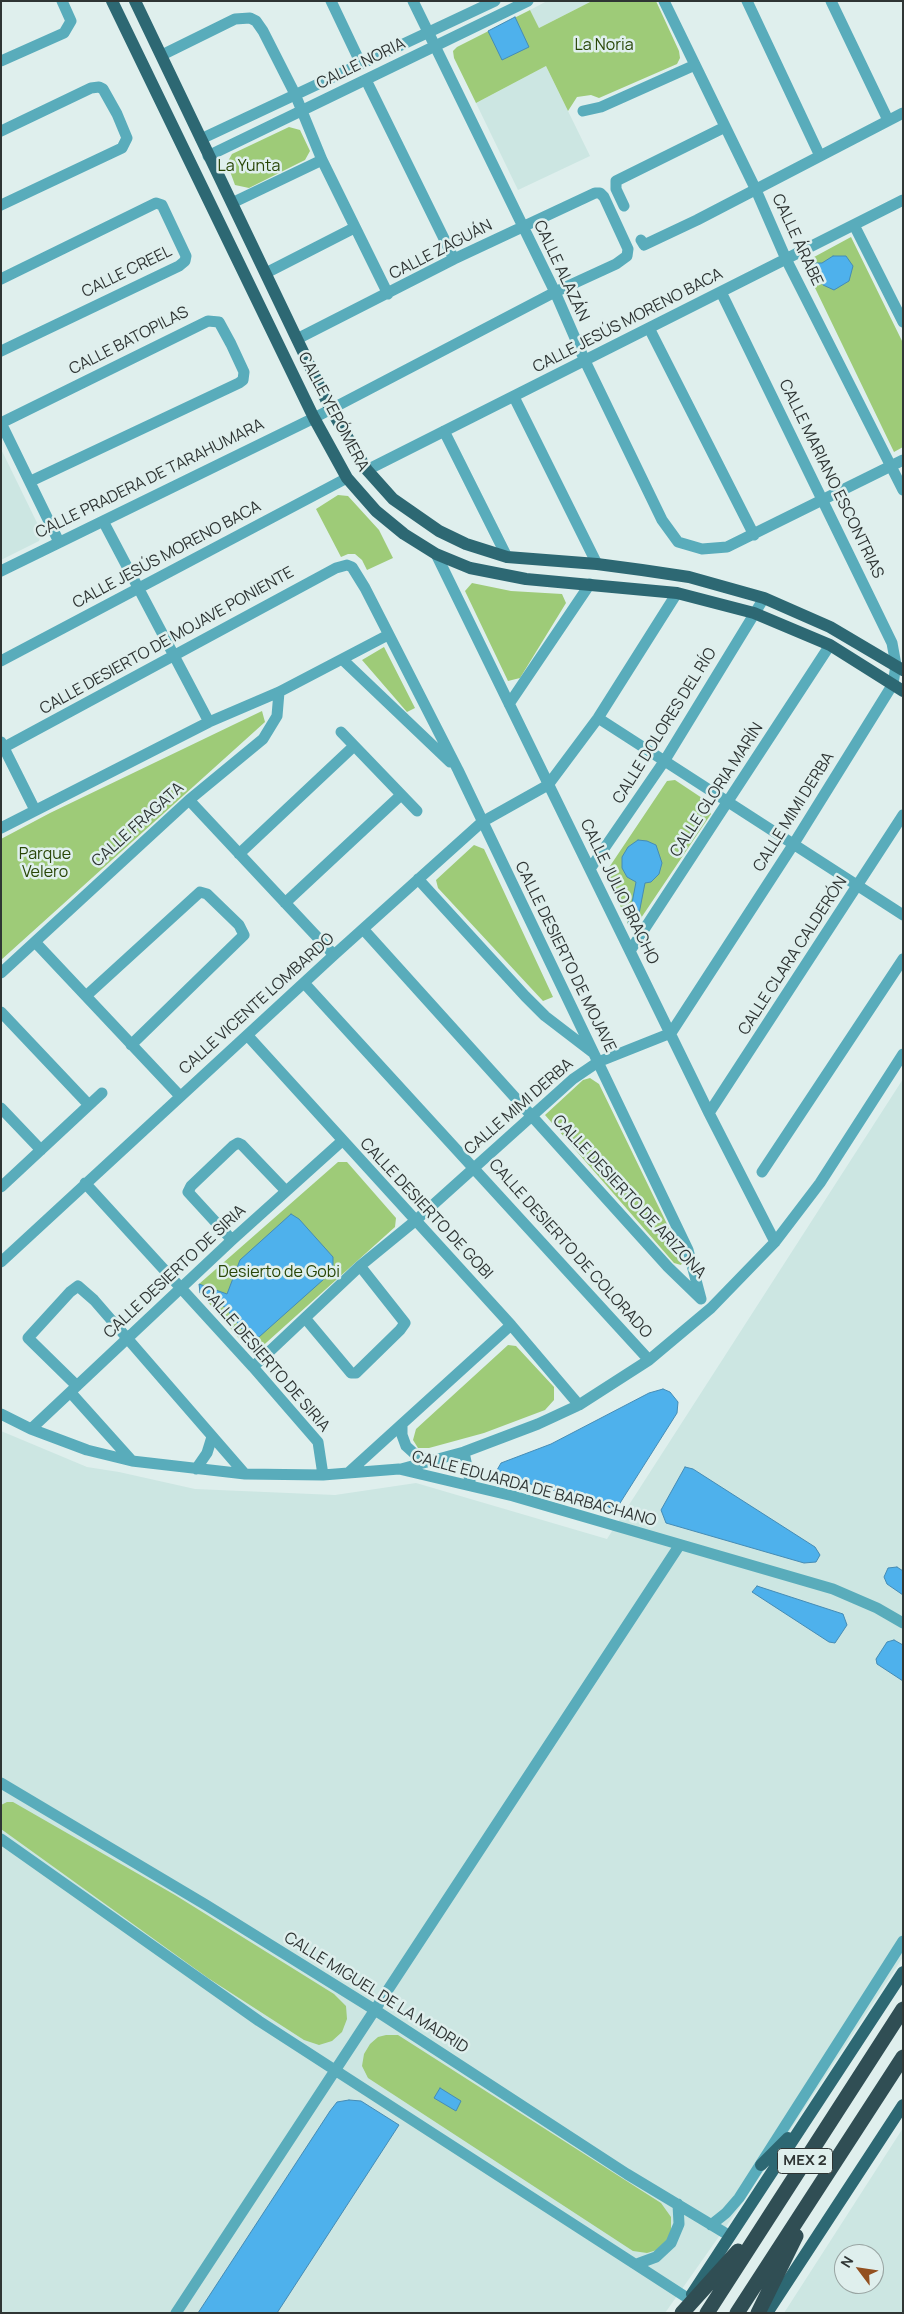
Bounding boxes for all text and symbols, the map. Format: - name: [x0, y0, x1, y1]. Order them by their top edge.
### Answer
- street label: CALLE NORIA: [313, 34, 409, 94]
- park label: La Noria: [574, 36, 634, 56]
- park label: La Yunta: [218, 157, 280, 177]
- street label: CALLE ÁRABE: [767, 191, 827, 289]
- street label: CALLE ZAGUÁN: [386, 216, 496, 284]
- street label: CALLE ALAZÁN: [529, 217, 593, 325]
- street label: CALLE CREEL: [79, 242, 175, 302]
- street label: CALLE JESÚS MORENO BACA: [530, 265, 726, 377]
- street label: CALLE BATOPILAS: [66, 303, 192, 379]
- street label: CALLE YEPÓMERA: [294, 349, 372, 475]
- street label: CALLE MARIANO ESCONTRIAS: [774, 376, 888, 582]
- street label: CALLE PRADERA DE TARAHUMARA: [33, 415, 267, 543]
- street label: CALLE JESÚS MORENO BACA: [70, 497, 264, 613]
- street label: CALLE DESIERTO DE MOJAVE PONIENTE: [37, 563, 297, 719]
- street label: CALLE DOLORES DEL RÍO: [609, 645, 721, 807]
- street label: CALLE GLORIA MARÍN: [666, 719, 768, 861]
- street label: CALLE MIMI DERBA: [749, 749, 839, 875]
- street label: CALLE FRAGATA: [88, 779, 188, 871]
- street label: CALLE JULIO BRACHO: [576, 816, 662, 968]
- park label: Parque Velero: [19, 845, 71, 883]
- street label: CALLE DESIERTO DE MOJAVE: [510, 859, 620, 1055]
- street label: CALLE CLARA CALDERÓN: [735, 873, 851, 1039]
- street label: CALLE VICENTE LOMBARDO: [176, 929, 338, 1079]
- street label: CALLE MIMI DERBA: [461, 1055, 577, 1159]
- street label: CALLE DESIERTO DE ARIZONA: [548, 1111, 710, 1283]
- street label: CALLE DESIERTO DE GOBI: [356, 1134, 496, 1284]
- street label: CALLE DESIERTO DE COLORADO: [484, 1155, 656, 1343]
- street label: CALLE DESIERTO DE SIRIA: [100, 1201, 250, 1343]
- park label: Desierto de Gobi: [218, 1263, 340, 1283]
- street label: CALLE DESIERTO DE SIRIA: [196, 1282, 334, 1436]
- street label: CALLE EDUARDA DE BARBACHANO: [410, 1447, 658, 1531]
- street label: CALLE MIGUEL DE LA MADRID: [280, 1928, 472, 2058]
- road number: MEX 2: [778, 2148, 832, 2174]
- north arrow: [834, 2244, 884, 2294]
- text: N: [836, 2252, 857, 2271]

